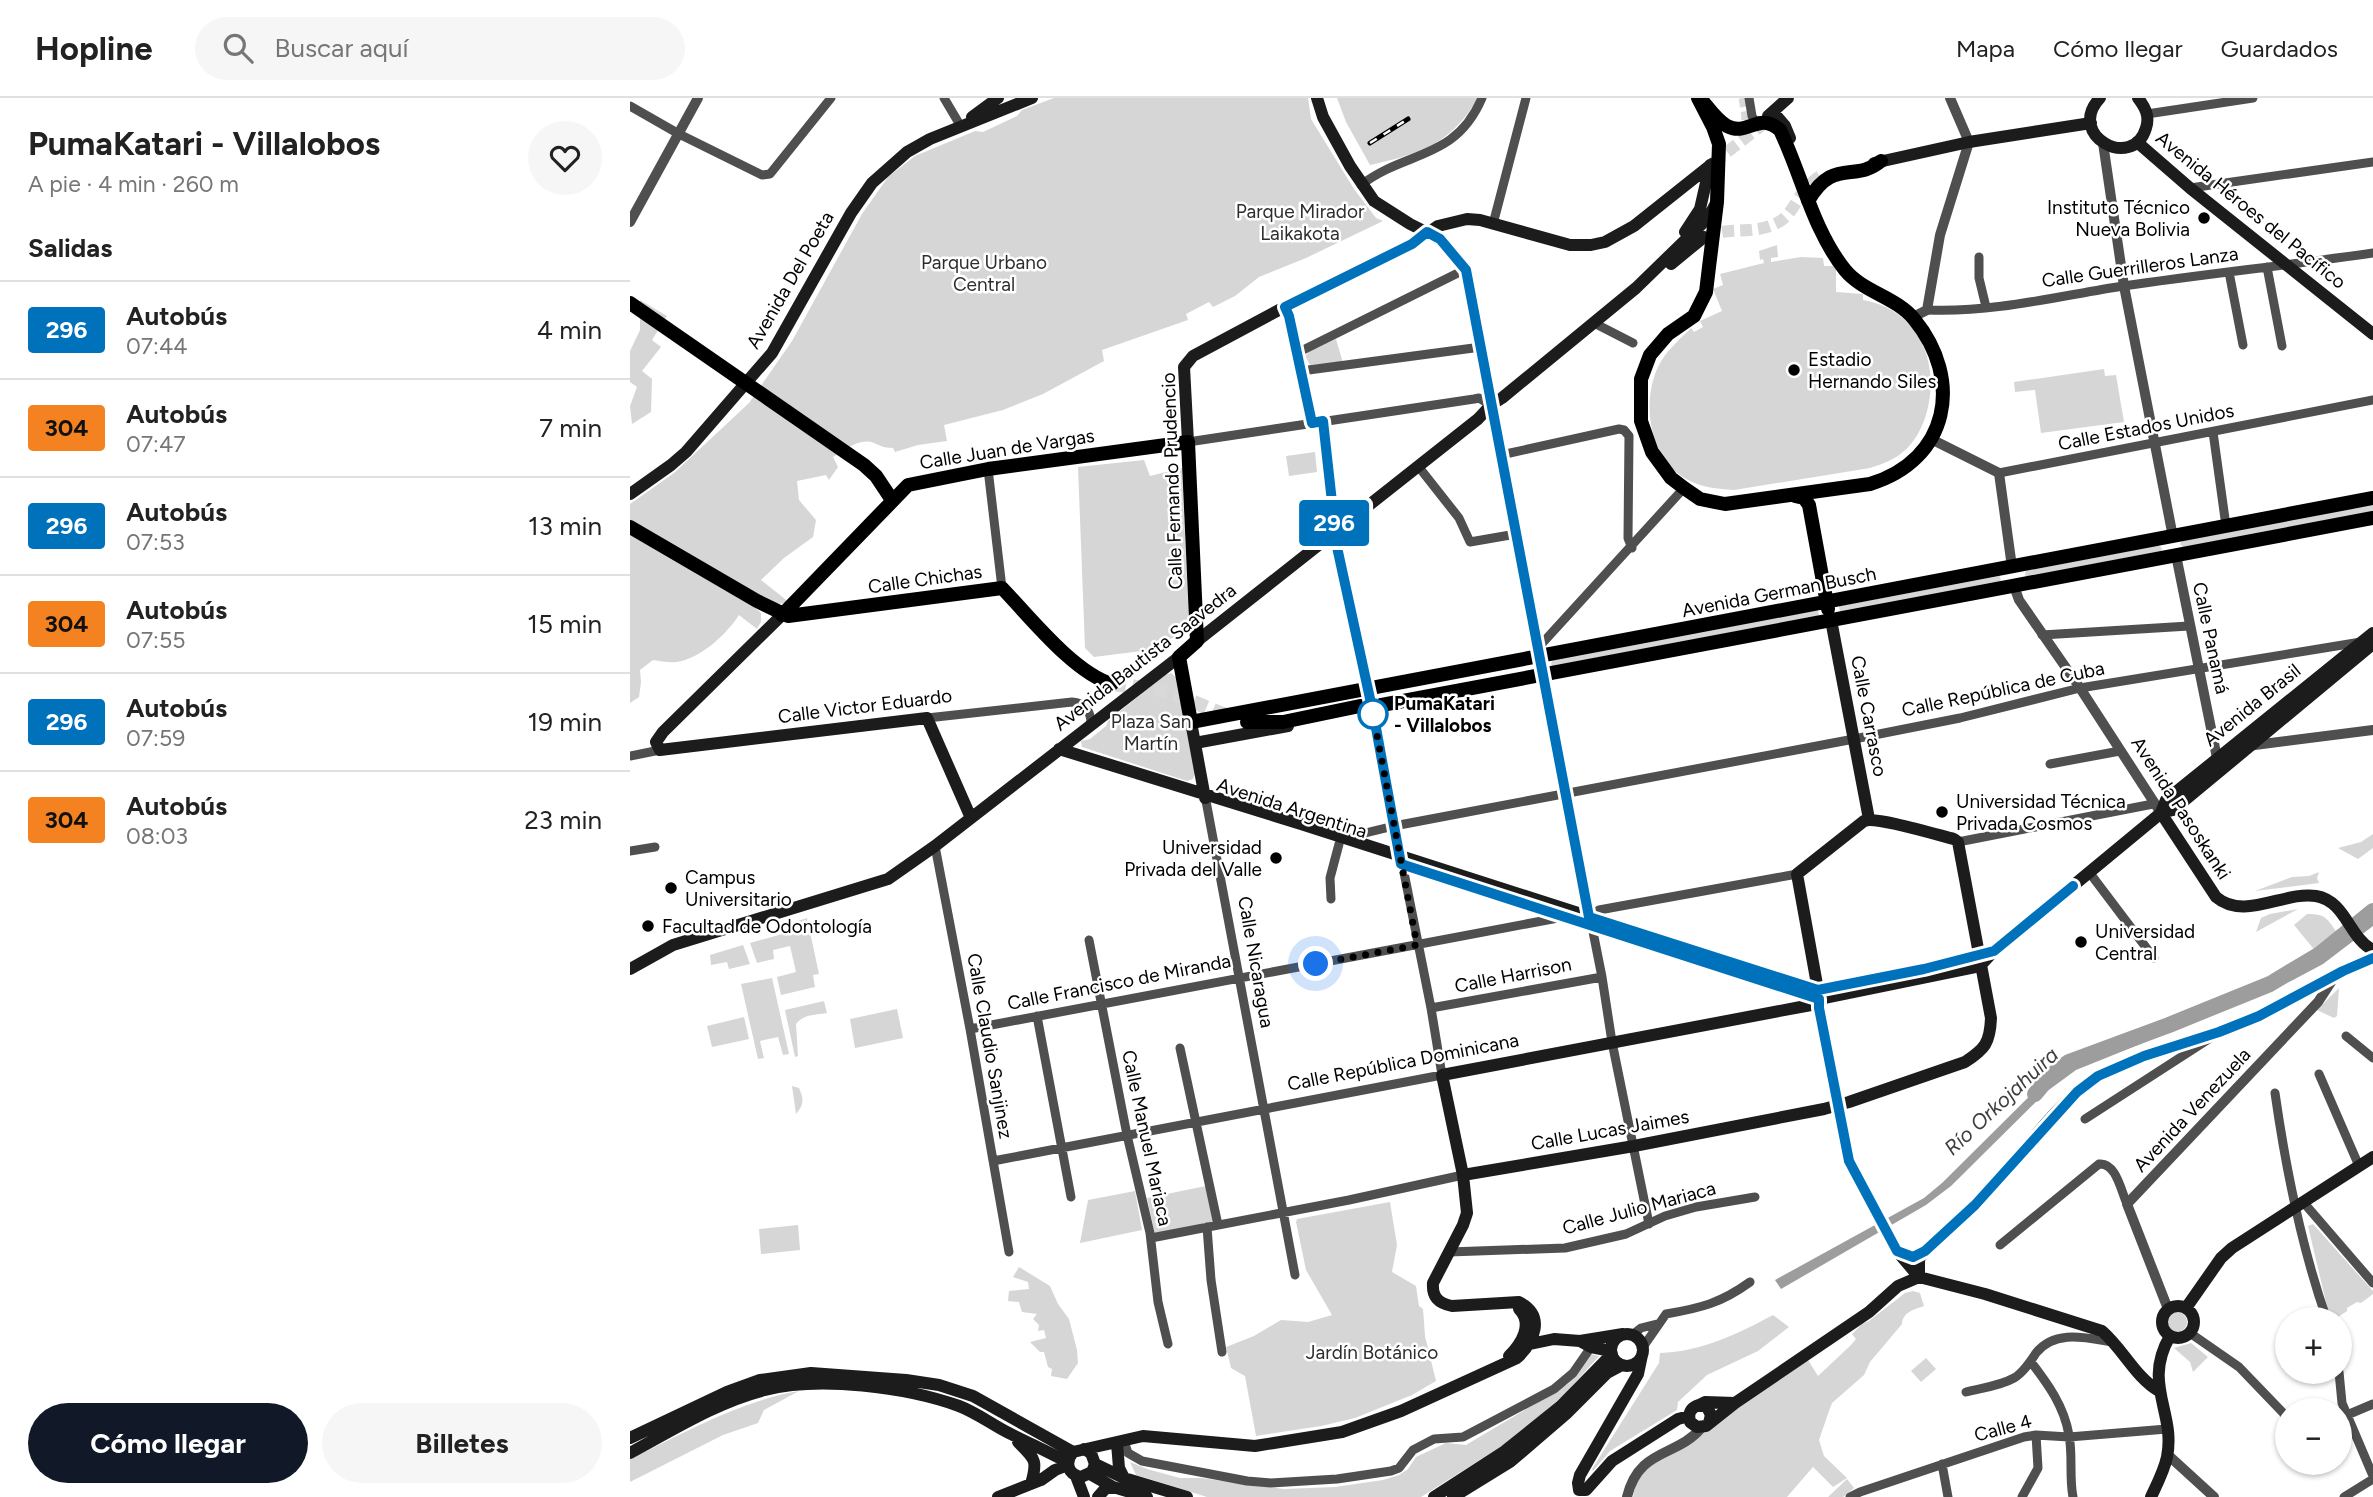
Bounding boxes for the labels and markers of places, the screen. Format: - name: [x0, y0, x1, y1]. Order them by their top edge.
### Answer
- place label: Instituto Técnico Nueva Bolivia: [2047, 196, 2190, 241]
- marker: Instituto Técnico Nueva Bolivia: [2196, 210, 2212, 226]
- place label: Estadio Hernando Siles: [1808, 348, 1936, 393]
- marker: Estadio Hernando Siles: [1786, 362, 1802, 378]
- place label: PumaKatari - Villalobos: [1394, 692, 1495, 737]
- marker: PumaKatari - Villalobos: [1358, 699, 1388, 729]
- place label: Universidad Técnica Privada Cosmos: [1956, 790, 2126, 835]
- marker: Universidad Técnica Privada Cosmos: [1934, 804, 1950, 820]
- place label: Universidad Privada del Valle: [1124, 836, 1262, 881]
- marker: Universidad Privada del Valle: [1268, 850, 1284, 866]
- place label: Campus Universitario: [685, 866, 792, 911]
- marker: Campus Universitario: [663, 880, 679, 896]
- place label: Facultad de Odontología: [662, 915, 872, 938]
- marker: Facultad de Odontología: [640, 918, 656, 934]
- place label: Universidad Central: [2095, 920, 2195, 965]
- marker: Universidad Central: [2073, 934, 2089, 950]

